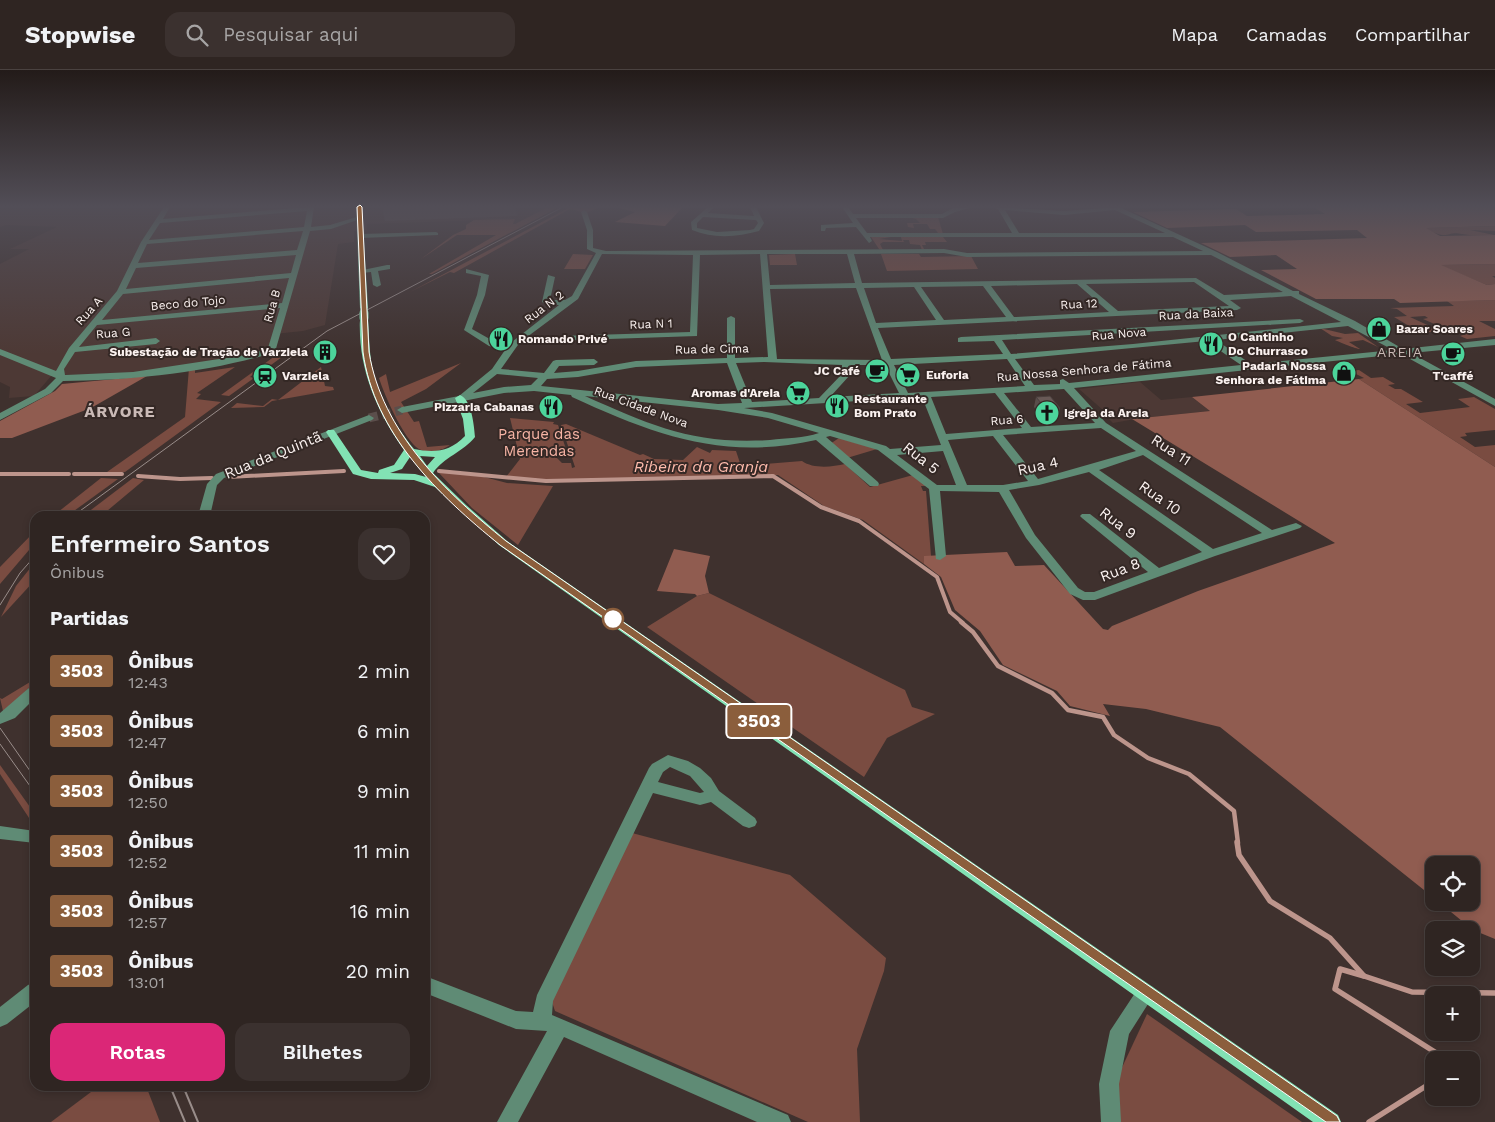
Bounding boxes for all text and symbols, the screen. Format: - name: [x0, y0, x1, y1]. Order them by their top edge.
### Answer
- search box: [165, 12, 515, 57]
- text: Stopwise: [25, 21, 135, 49]
- icon: search: [183, 21, 211, 49]
- text: Pesquisar aqui: [223, 23, 358, 46]
- text: Mapa: [1171, 24, 1218, 45]
- text: Camadas: [1246, 24, 1327, 45]
- text: Compartilhar: [1355, 24, 1470, 45]
- street label: Rua B: [261, 288, 283, 324]
- street label: Rua N 2: [522, 288, 566, 326]
- street label: Beco do Tojo: [150, 293, 226, 313]
- street label: Rua A: [73, 294, 105, 328]
- street label: Rua 12: [1060, 296, 1098, 312]
- street label: Rua da Baixa: [1158, 305, 1234, 323]
- street label: Rua N 1: [629, 316, 673, 332]
- shop icon: Bazar Soares: [1366, 316, 1392, 342]
- place label: Bazar Soares: [1396, 322, 1474, 336]
- street label: Rua G: [95, 325, 131, 341]
- street label: Rua Nova: [1091, 325, 1147, 343]
- restaurant icon: Romando Privé: [488, 326, 514, 352]
- place label: O Cantinho Do Churrasco: [1228, 330, 1308, 358]
- restaurant icon: O Cantinho Do Churrasco: [1198, 331, 1224, 357]
- place label: Romando Privé: [518, 332, 607, 346]
- building icon: Subestação de Tração de Varziela: [312, 339, 338, 365]
- street label: Rua de Cima: [675, 341, 749, 357]
- cafe icon: T'caffé: [1440, 341, 1466, 367]
- district label: AREIA: [1377, 344, 1423, 360]
- place label: Subestação de Tração de Varziela: [110, 345, 308, 359]
- street label: Rua Nossa Senhora de Fátima: [996, 355, 1172, 385]
- cafe icon: JC Café: [864, 358, 890, 384]
- place label: Padaria Nossa Senhora de Fátima: [1215, 359, 1326, 387]
- shop icon: Padaria Nossa Senhora de Fátima: [1331, 360, 1357, 386]
- supermarket icon: Euforia: [895, 362, 921, 388]
- station icon: Varziela: [252, 363, 278, 389]
- place label: JC Café: [814, 364, 860, 378]
- place label: Euforia: [926, 368, 969, 382]
- place label: Varziela: [282, 369, 329, 383]
- place label: T'caffé: [1433, 369, 1473, 383]
- supermarket icon: Aromas d'Areia: [785, 380, 811, 406]
- street label: Rua Cidade Nova: [592, 384, 690, 431]
- place label: Aromas d'Areia: [691, 386, 780, 400]
- place label: Restaurante Bom Prato: [854, 392, 927, 420]
- restaurant icon: Restaurante Bom Prato: [824, 393, 850, 419]
- restaurant icon: Pizzaria Cabanas: [538, 394, 564, 420]
- place label: Pizzaria Cabanas: [434, 400, 535, 414]
- church icon: Igreja da Areia: [1034, 400, 1060, 426]
- district label: ÁRVORE: [84, 402, 156, 421]
- place label: Igreja da Areia: [1064, 406, 1148, 420]
- street label: Rua 6: [990, 412, 1024, 428]
- park label: Parque das Merendas: [498, 425, 580, 460]
- street label: Rua da Quintã: [222, 427, 325, 483]
- street label: Rua 11: [1148, 431, 1194, 469]
- street label: Rua 5: [899, 438, 943, 478]
- street label: Rua 4: [1016, 453, 1060, 479]
- water label: Ribeira da Granja: [634, 457, 768, 476]
- street label: Rua 10: [1135, 477, 1185, 519]
- street label: Rua 9: [1096, 503, 1140, 543]
- button: heart: [358, 528, 410, 580]
- text: Enfermeiro Santos: [50, 530, 270, 558]
- street label: Rua 8: [1097, 554, 1143, 586]
- text: Ônibus: [50, 563, 104, 582]
- text: Partidas: [50, 607, 129, 630]
- unlabelled marker: [602, 608, 624, 630]
- text: Ônibus: [128, 650, 193, 673]
- text: 3503: [60, 660, 103, 681]
- text: 2 min: [358, 660, 410, 683]
- text: 12:43: [128, 673, 168, 692]
- line badge: 3503: [724, 705, 794, 737]
- text: Ônibus: [128, 710, 193, 733]
- text: 3503: [737, 710, 781, 731]
- text: 3503: [60, 720, 103, 741]
- text: 6 min: [357, 720, 410, 743]
- text: 12:47: [128, 733, 167, 752]
- text: Ônibus: [128, 770, 193, 793]
- text: 3503: [60, 780, 103, 801]
- text: 9 min: [357, 780, 410, 803]
- text: 12:50: [128, 793, 168, 812]
- text: Ônibus: [128, 830, 193, 853]
- text: 3503: [60, 840, 103, 861]
- text: 11 min: [354, 840, 410, 863]
- text: 12:52: [128, 853, 167, 872]
- map controls: [1425, 856, 1480, 1106]
- button: locate: [1425, 856, 1480, 911]
- text: Ônibus: [128, 890, 193, 913]
- text: 3503: [60, 900, 103, 921]
- text: 16 min: [350, 900, 410, 923]
- text: 12:57: [128, 913, 167, 932]
- button: layers: [1425, 921, 1480, 976]
- text: Ônibus: [128, 950, 193, 973]
- text: 3503: [60, 960, 103, 981]
- text: 20 min: [346, 960, 410, 983]
- text: 13:01: [128, 973, 165, 992]
- button: +: [1425, 986, 1480, 1041]
- button: Rotas: [50, 1023, 225, 1081]
- button: Bilhetes: [235, 1023, 410, 1081]
- button: −: [1425, 1051, 1480, 1106]

